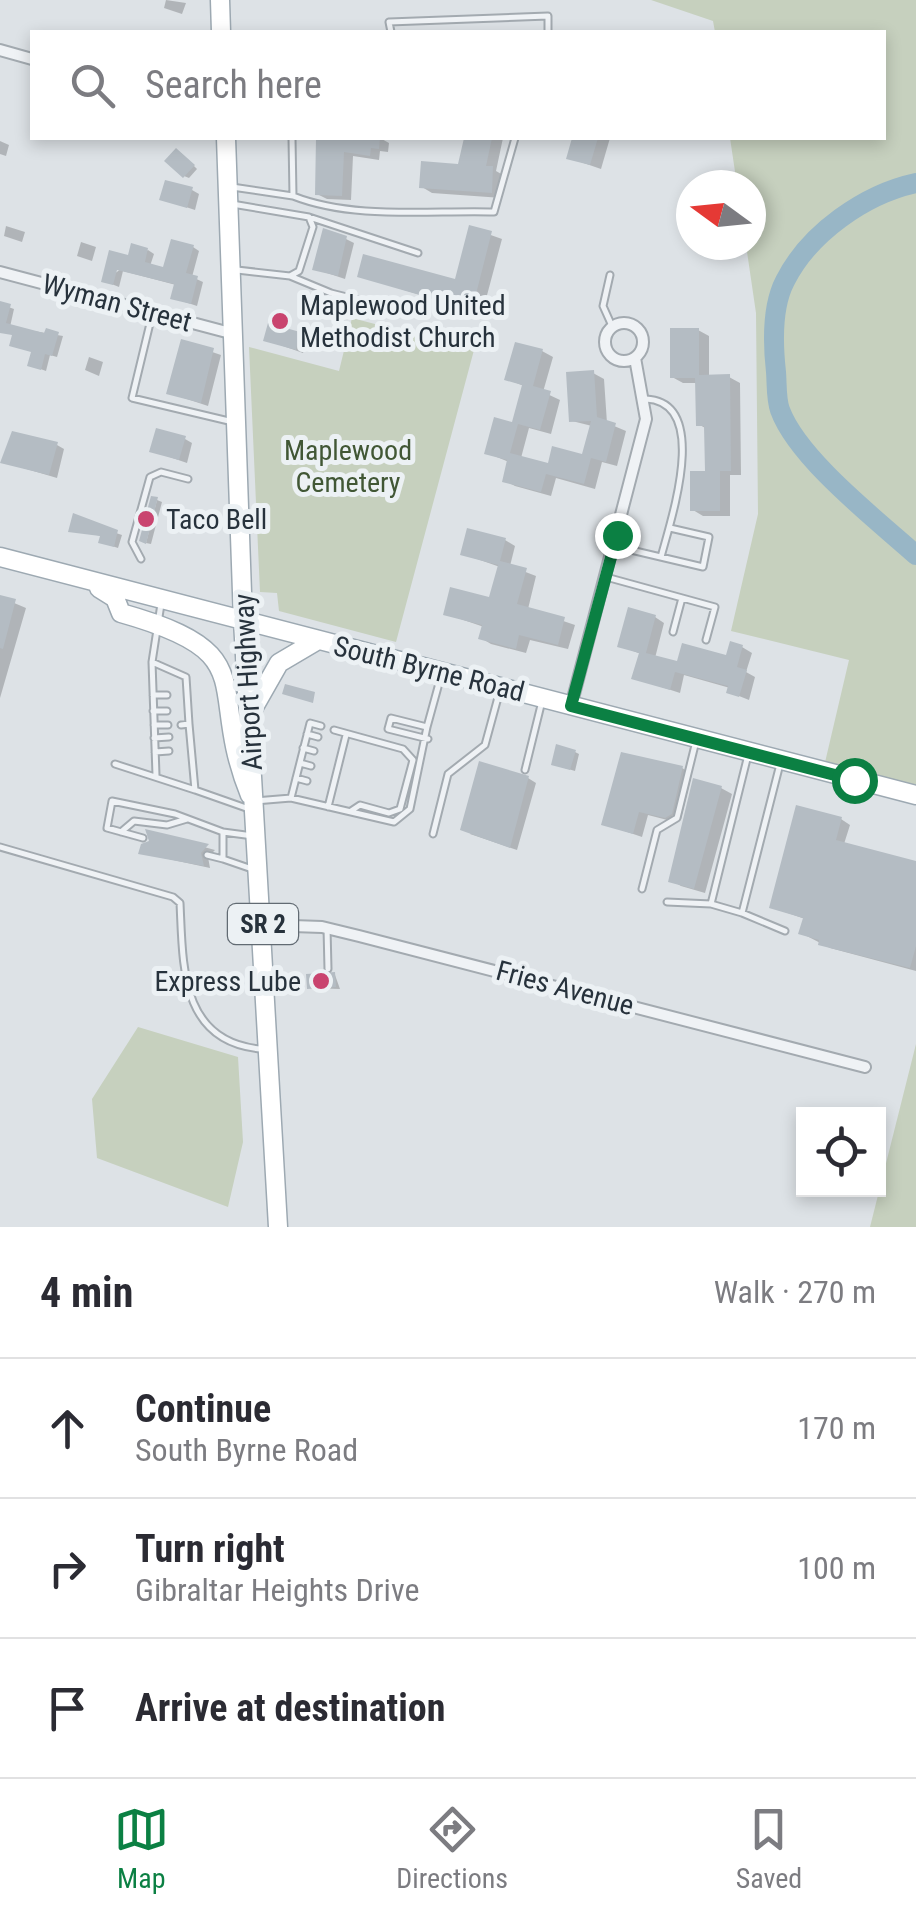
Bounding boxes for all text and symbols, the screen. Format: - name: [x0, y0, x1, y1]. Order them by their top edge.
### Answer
- search box: [30, 30, 886, 140]
- icon: search: [65, 58, 120, 113]
- text: Search here: [145, 63, 322, 107]
- north arrow: [676, 170, 766, 260]
- street label: Wyman Street: [39, 267, 195, 339]
- place label: Maplewood United Methodist Church: [300, 289, 506, 354]
- marker: Maplewood United Methodist Church: [269, 310, 291, 332]
- park label: Maplewood Cemetery: [284, 434, 412, 499]
- place label: Taco Bell: [166, 503, 267, 536]
- marker: Taco Bell: [135, 508, 157, 530]
- route end: [595, 513, 641, 559]
- street label: Airport Highway: [227, 592, 269, 771]
- street label: South Byrne Road: [330, 629, 528, 709]
- route start: [832, 758, 878, 804]
- road number: SR 2: [228, 904, 298, 944]
- street label: Fries Avenue: [493, 954, 637, 1022]
- place label: Express Lube: [154, 965, 301, 998]
- marker: Express Lube: [310, 970, 332, 992]
- map controls: [796, 1107, 886, 1197]
- button: locate: [796, 1107, 886, 1197]
- text: 4 min: [40, 1268, 133, 1317]
- text: Walk · 270 m: [714, 1273, 876, 1311]
- text: Continue: [135, 1387, 271, 1431]
- icon: ahead: [40, 1401, 95, 1456]
- text: 170 m: [797, 1409, 876, 1447]
- text: South Byrne Road: [135, 1431, 358, 1469]
- text: Turn right: [135, 1527, 285, 1571]
- icon: right: [40, 1541, 95, 1596]
- text: 100 m: [797, 1549, 876, 1587]
- text: Gibraltar Heights Drive: [135, 1571, 419, 1609]
- icon: arrive: [40, 1681, 95, 1736]
- text: Arrive at destination: [135, 1686, 445, 1730]
- tab: Map: [114, 1802, 169, 1895]
- tab: Directions: [396, 1802, 508, 1895]
- tab: Saved: [736, 1802, 802, 1895]

